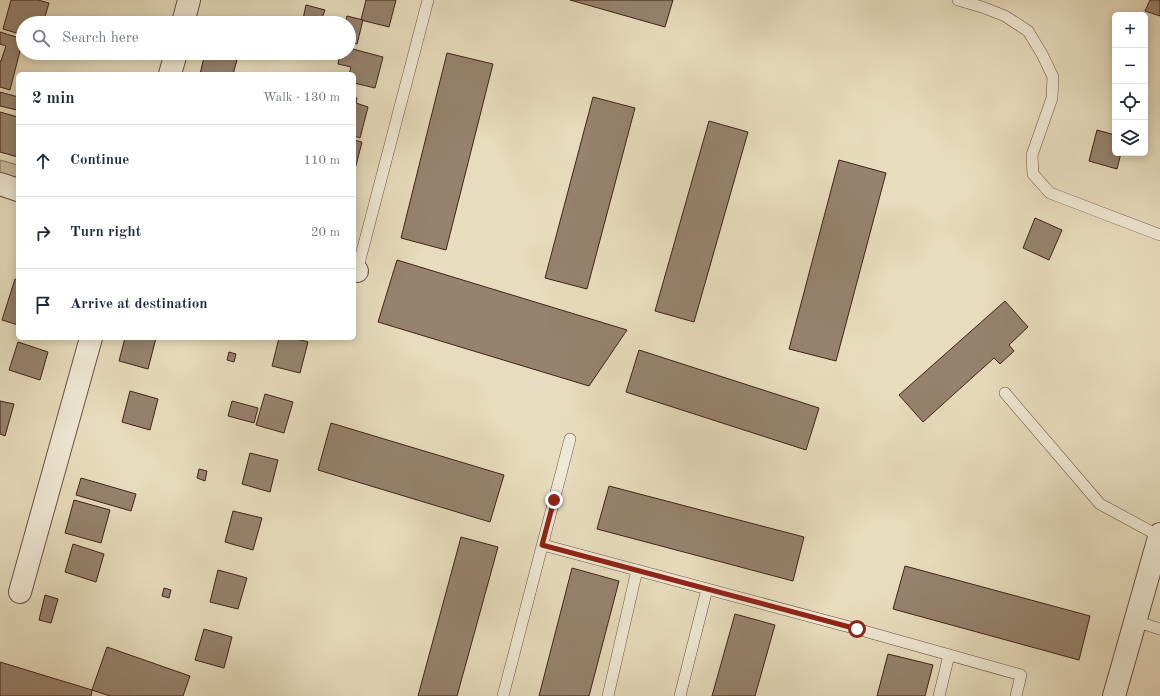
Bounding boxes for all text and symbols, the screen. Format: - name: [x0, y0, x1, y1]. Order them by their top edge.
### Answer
- map controls: [1112, 12, 1148, 156]
- button: +: [1112, 12, 1148, 48]
- search box: [16, 16, 356, 60]
- icon: search: [30, 27, 52, 49]
- text: Search here: [62, 31, 139, 46]
- button: −: [1112, 48, 1148, 84]
- button: locate: [1112, 84, 1148, 120]
- text: 2 min: [32, 90, 75, 107]
- text: Walk · 130 m: [263, 91, 340, 104]
- button: layers: [1112, 120, 1148, 156]
- icon: ahead: [32, 150, 54, 172]
- text: Continue: [70, 153, 129, 168]
- text: 110 m: [303, 154, 340, 167]
- icon: right: [32, 222, 54, 244]
- text: Turn right: [70, 225, 141, 240]
- text: 20 m: [311, 226, 340, 239]
- icon: arrive: [32, 294, 54, 316]
- text: Arrive at destination: [70, 297, 208, 312]
- route end: [545, 491, 563, 509]
- route start: [848, 620, 866, 638]

